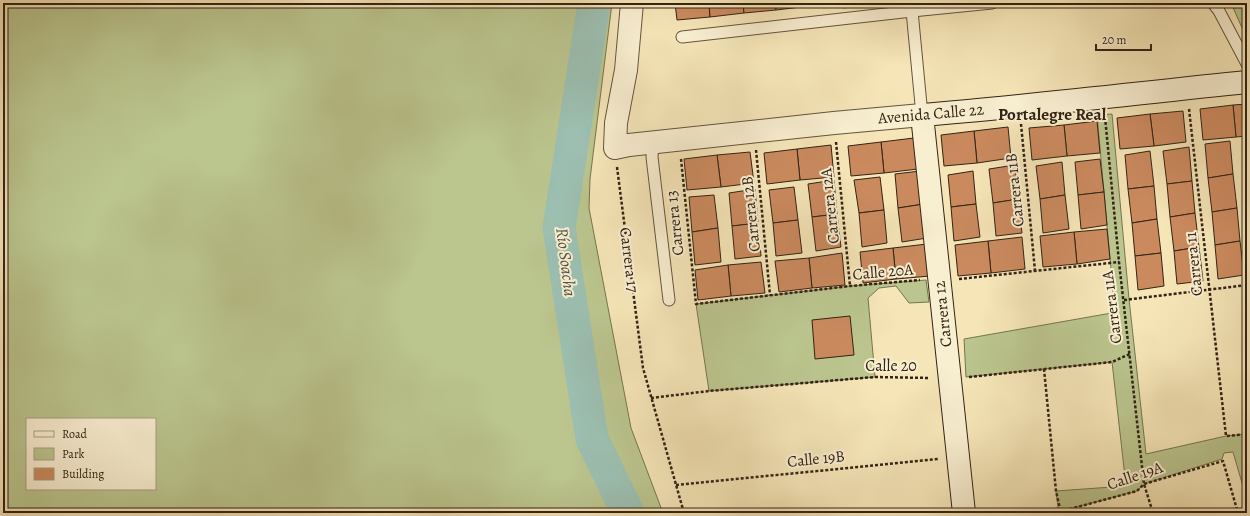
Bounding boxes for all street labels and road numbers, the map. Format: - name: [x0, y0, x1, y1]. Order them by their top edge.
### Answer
- street label: Avenida Calle 22: [876, 98, 985, 130]
- street label: Carrera 11B: [1000, 152, 1030, 228]
- street label: Carrera 12A: [815, 167, 845, 245]
- street label: Carrera 12B: [736, 175, 766, 253]
- street label: Carrera 13: [661, 189, 689, 257]
- street label: Carrera 17: [614, 226, 644, 294]
- street label: Carrera 11: [1180, 230, 1208, 297]
- street label: Calle 20A: [852, 258, 915, 286]
- street label: Carrera 11A: [1097, 268, 1127, 345]
- street label: Carrera 12: [929, 279, 957, 348]
- street label: Calle 20: [865, 355, 917, 377]
- street label: Calle 19B: [786, 445, 846, 473]
- street label: Calle 19A: [1104, 456, 1166, 496]

